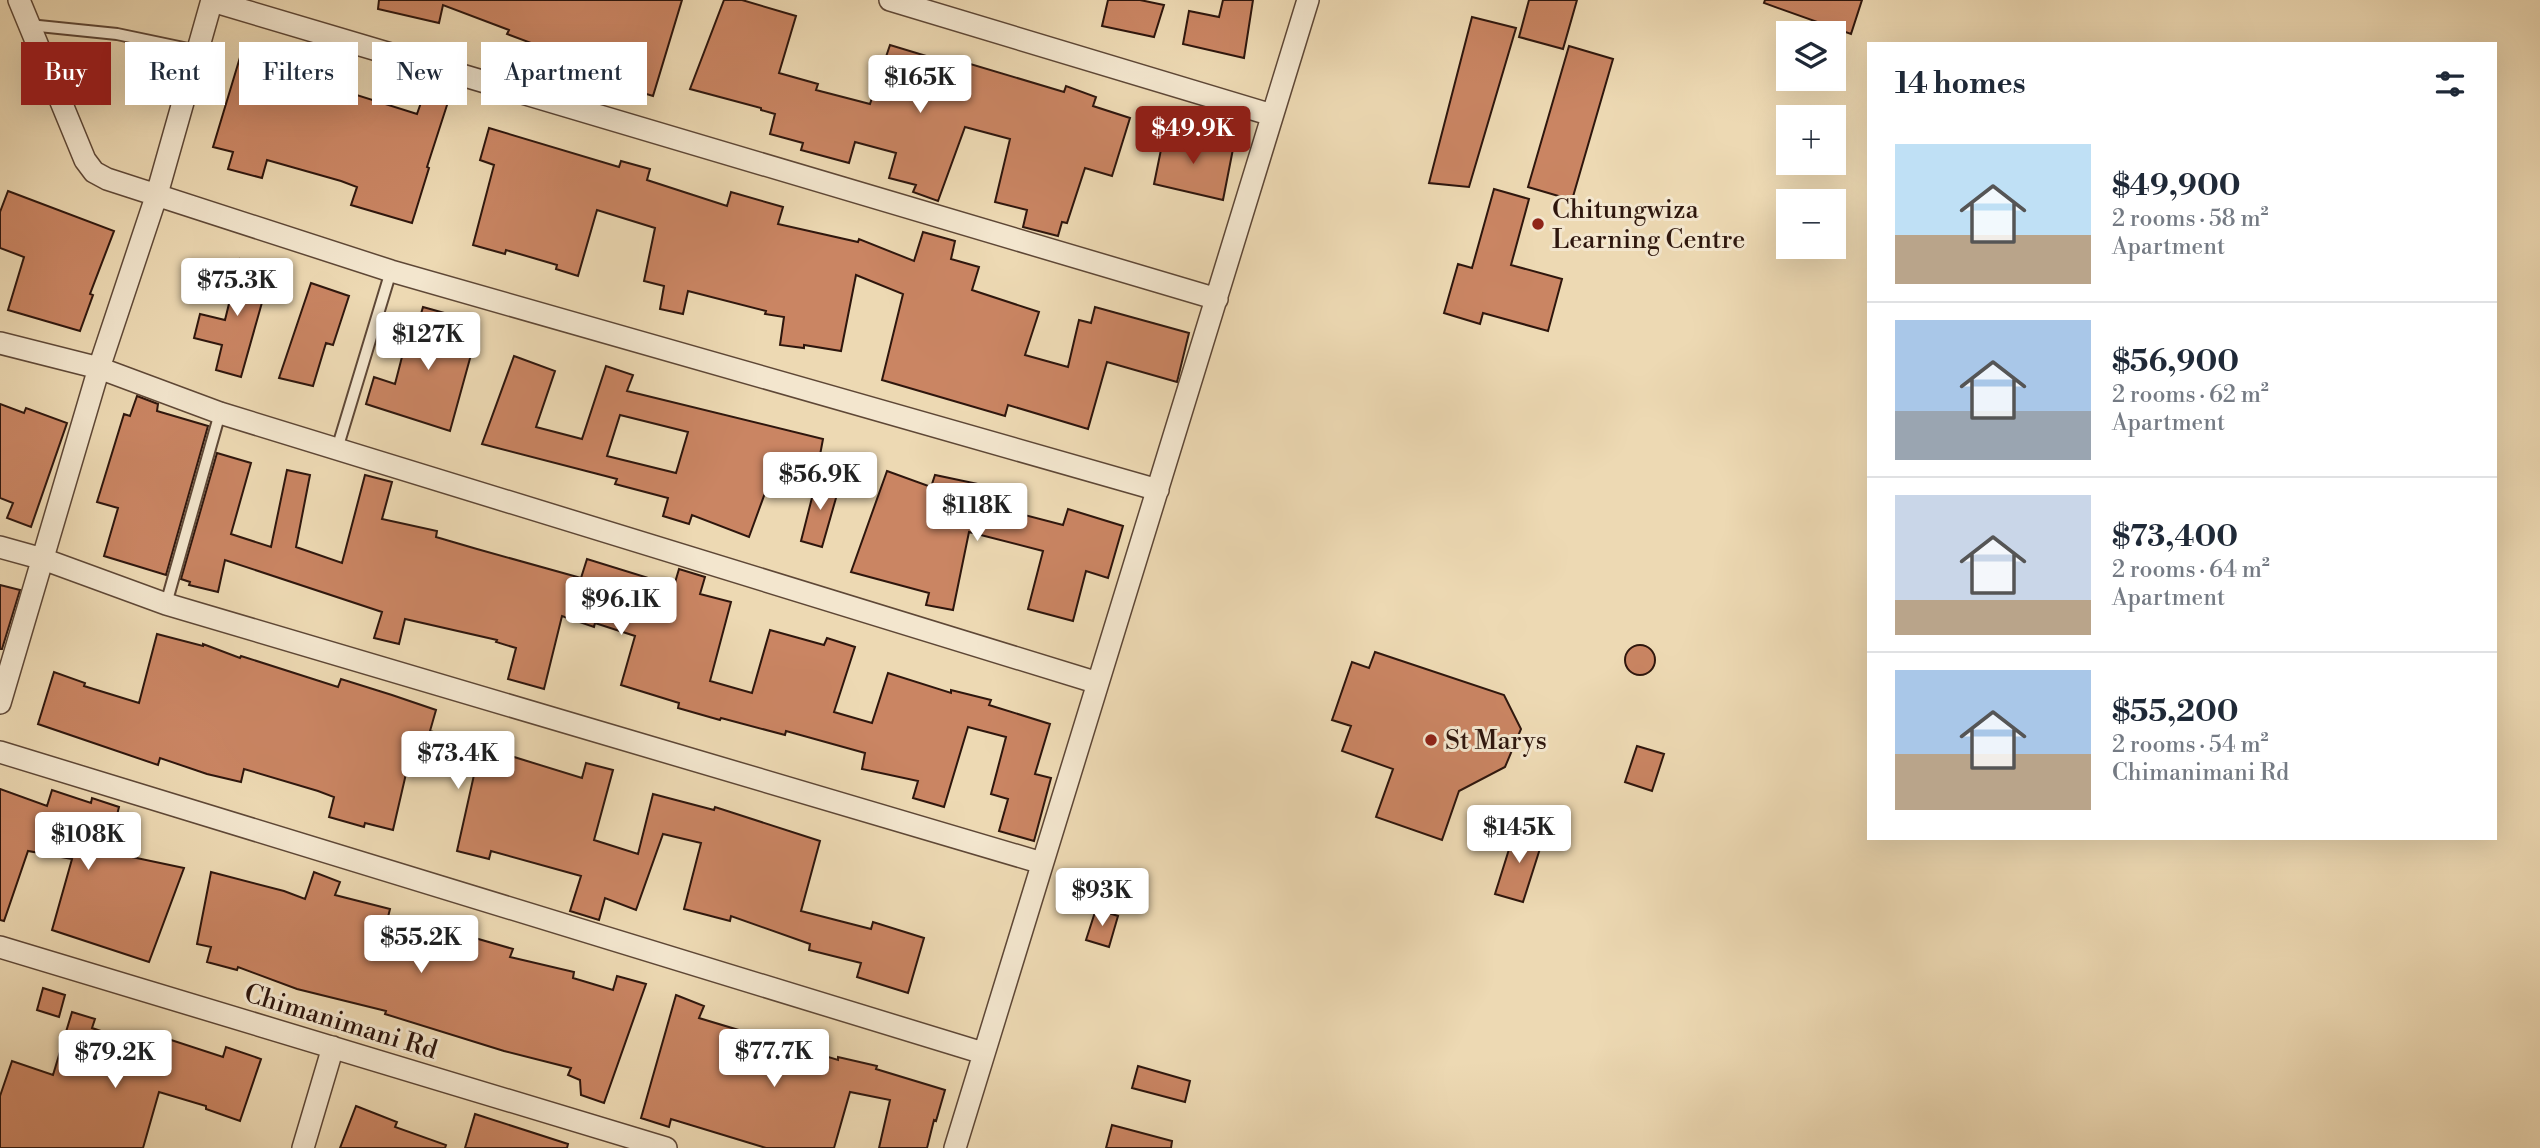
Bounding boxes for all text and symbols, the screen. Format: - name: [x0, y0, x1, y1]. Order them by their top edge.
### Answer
- map controls: [1776, 21, 1846, 259]
- button: layers: [1776, 21, 1846, 91]
- chip: Buy: [21, 42, 111, 105]
- chip: Rent: [125, 42, 225, 105]
- chip: Filters: [239, 42, 358, 105]
- chip: New: [372, 42, 467, 105]
- chip: Apartment: [481, 42, 647, 105]
- pin: $165K: [871, 55, 969, 115]
- text: $165K: [884, 64, 956, 92]
- text: 14 homes: [1895, 65, 2026, 103]
- icon: filters: [2431, 65, 2469, 103]
- button: +: [1776, 105, 1846, 175]
- pin: $49.9K: [1136, 106, 1250, 166]
- text: $49.9K: [1151, 115, 1235, 143]
- text: $49,900: [2112, 167, 2241, 205]
- icon: home: [1951, 172, 2035, 256]
- button: −: [1776, 189, 1846, 259]
- place label: Chitungwiza Learning Centre: [1552, 194, 1745, 256]
- text: 2 rooms · 58 m²: [2112, 205, 2269, 233]
- marker: Chitungwiza Learning Centre: [1530, 216, 1546, 232]
- text: Apartment: [2112, 233, 2225, 261]
- pin: $75.3K: [180, 258, 294, 318]
- text: $75.3K: [197, 267, 277, 295]
- pin: $127K: [379, 312, 477, 372]
- text: $127K: [392, 321, 464, 349]
- text: $56,900: [2112, 343, 2239, 381]
- icon: home: [1951, 348, 2035, 432]
- text: 2 rooms · 62 m²: [2112, 381, 2269, 409]
- text: Apartment: [2112, 409, 2225, 437]
- pin: $56.9K: [763, 452, 877, 512]
- text: $56.9K: [779, 461, 861, 489]
- pin: $118K: [928, 484, 1026, 543]
- text: $118K: [942, 492, 1012, 520]
- text: $73,400: [2112, 518, 2238, 556]
- icon: home: [1951, 523, 2035, 607]
- text: 2 rooms · 64 m²: [2112, 556, 2270, 584]
- pin: $96.1K: [564, 578, 678, 637]
- text: Apartment: [2112, 584, 2225, 612]
- text: $96.1K: [582, 586, 660, 614]
- text: $55,200: [2112, 693, 2239, 731]
- icon: home: [1951, 698, 2035, 782]
- place label: St Marys: [1445, 725, 1547, 757]
- text: 2 rooms · 54 m²: [2112, 731, 2269, 759]
- pin: $73.4K: [401, 732, 515, 791]
- marker: St Marys: [1423, 732, 1439, 748]
- text: $73.4K: [417, 740, 499, 768]
- text: Chimanimani Rd: [2112, 759, 2289, 787]
- pin: $145K: [1470, 806, 1568, 865]
- pin: $108K: [39, 812, 137, 872]
- text: $145K: [1483, 814, 1555, 842]
- text: $108K: [51, 821, 125, 849]
- pin: $93K: [1061, 869, 1143, 928]
- text: $93K: [1072, 877, 1132, 905]
- pin: $55.2K: [364, 916, 478, 975]
- text: $55.2K: [380, 924, 462, 952]
- street label: Chimanimani Rd: [240, 977, 441, 1067]
- pin: $79.2K: [58, 1030, 172, 1090]
- pin: $77.7K: [717, 1030, 831, 1089]
- text: $77.7K: [735, 1038, 813, 1066]
- text: $79.2K: [75, 1039, 155, 1067]

